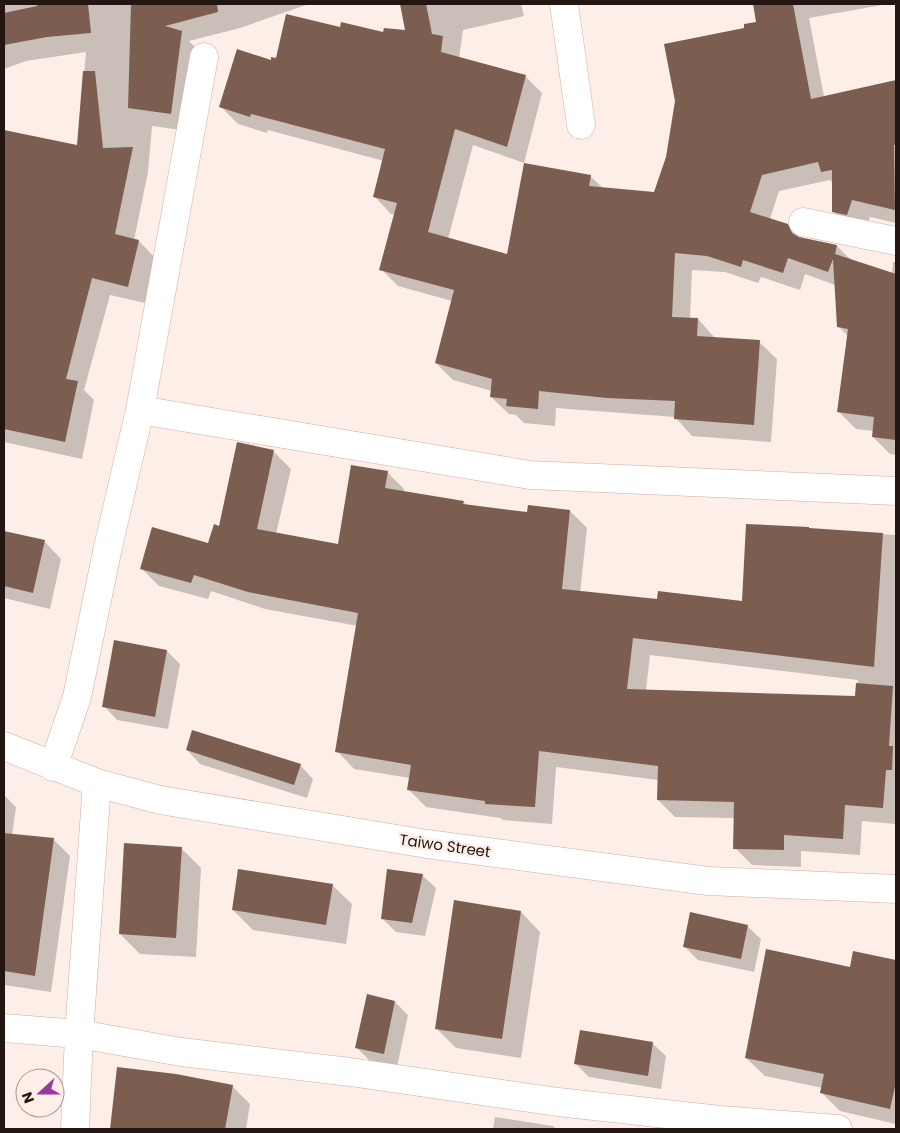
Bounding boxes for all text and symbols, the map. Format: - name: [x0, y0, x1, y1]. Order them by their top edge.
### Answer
- street label: Taiwo Street: [398, 829, 492, 862]
- north arrow: [15, 1068, 65, 1118]
- text: N: [17, 1089, 39, 1106]

